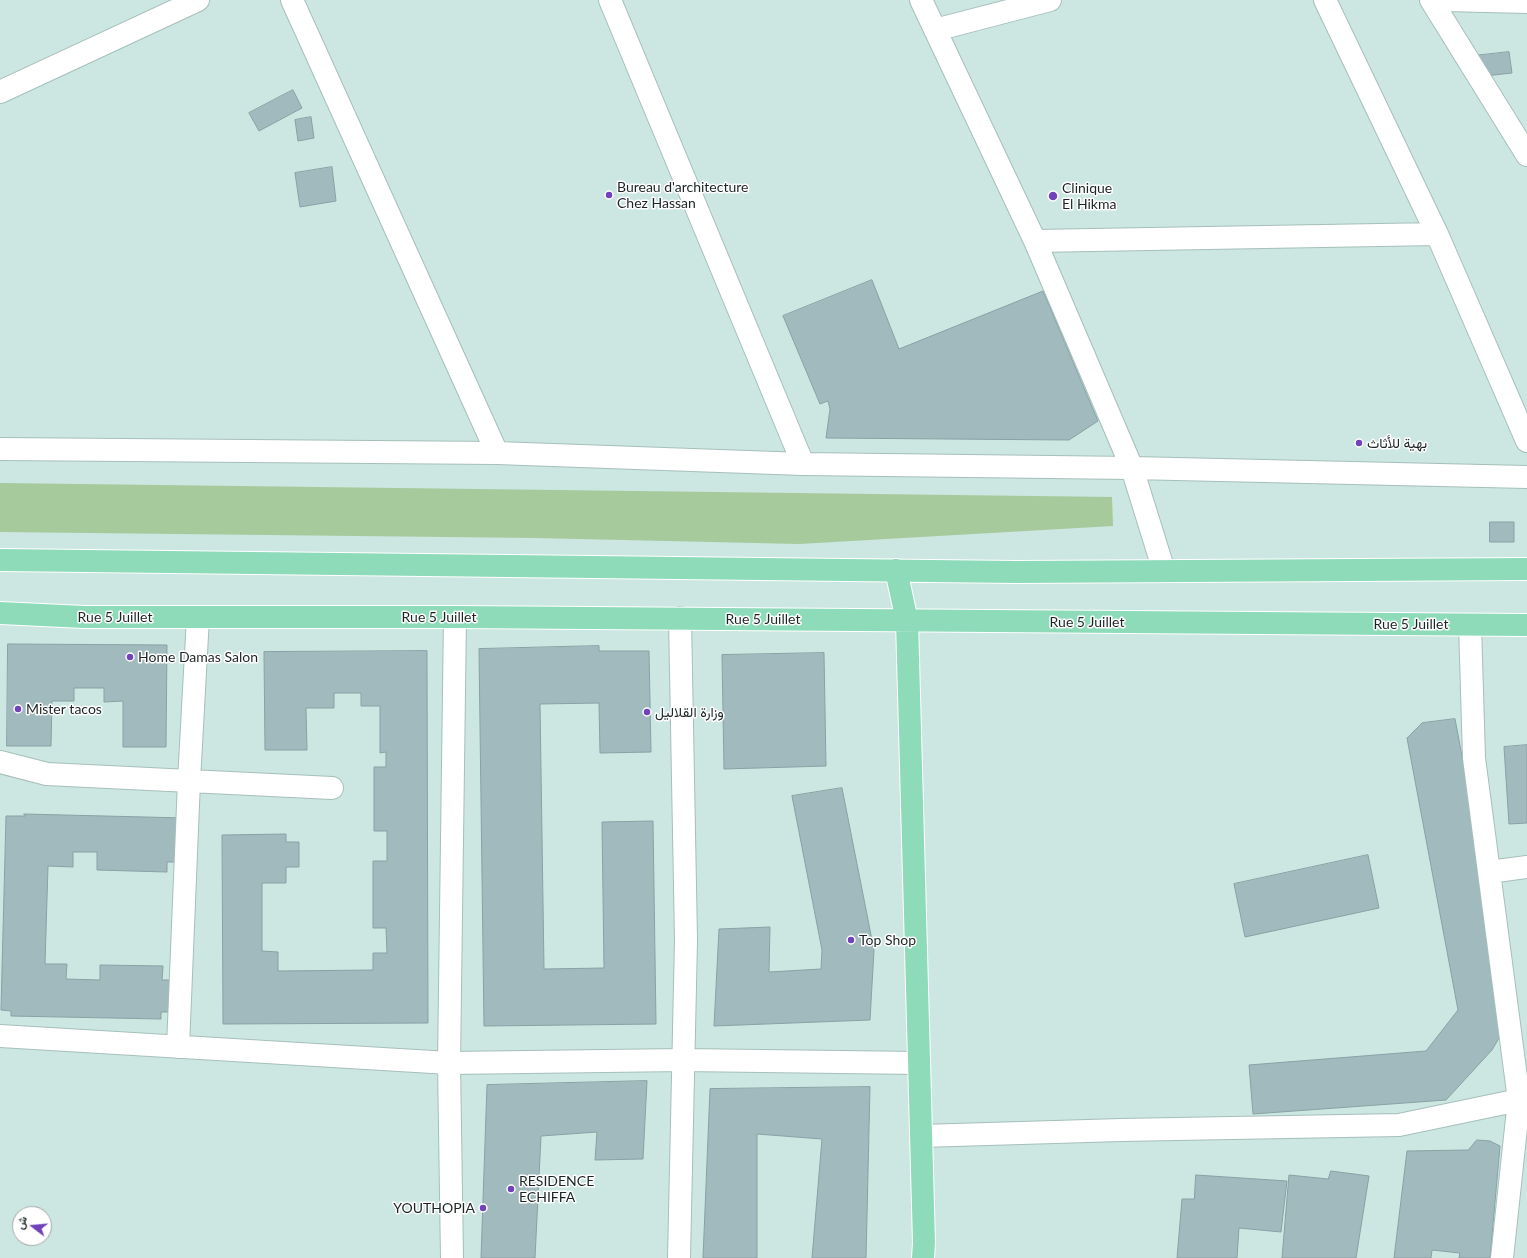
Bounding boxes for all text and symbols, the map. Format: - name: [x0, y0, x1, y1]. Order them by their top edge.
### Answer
- place label: Bureau d'architecture Chez Hassan: [617, 179, 748, 212]
- place label: Clinique El Hikma: [1062, 180, 1116, 212]
- marker: Bureau d'architecture Chez Hassan: [604, 190, 614, 200]
- marker: Clinique El Hikma: [1047, 190, 1059, 202]
- place label: بهية للأثاث: [1367, 435, 1427, 451]
- marker: بهية للأثاث: [1354, 438, 1364, 448]
- street label: Rue 5 Juillet: [78, 609, 152, 625]
- street label: Rue 5 Juillet: [402, 609, 476, 625]
- street label: Rue 5 Juillet: [726, 611, 800, 627]
- street label: Rue 5 Juillet: [1050, 614, 1124, 630]
- street label: Rue 5 Juillet: [1374, 616, 1448, 632]
- place label: Home Damas Salon: [138, 649, 258, 665]
- marker: Home Damas Salon: [125, 652, 135, 662]
- place label: Mister tacos: [26, 701, 102, 717]
- marker: Mister tacos: [13, 704, 23, 714]
- place label: وزارة القلاليل: [655, 704, 724, 720]
- marker: وزارة القلاليل: [642, 707, 652, 717]
- place label: Top Shop: [859, 932, 916, 948]
- marker: Top Shop: [846, 935, 856, 945]
- place label: RESIDENCE ECHIFFA: [519, 1173, 594, 1206]
- marker: RESIDENCE ECHIFFA: [506, 1184, 516, 1194]
- place label: YOUTHOPIA: [393, 1200, 475, 1216]
- marker: YOUTHOPIA: [478, 1203, 488, 1213]
- north arrow: [12, 1206, 52, 1246]
- text: ش: [13, 1215, 29, 1231]

